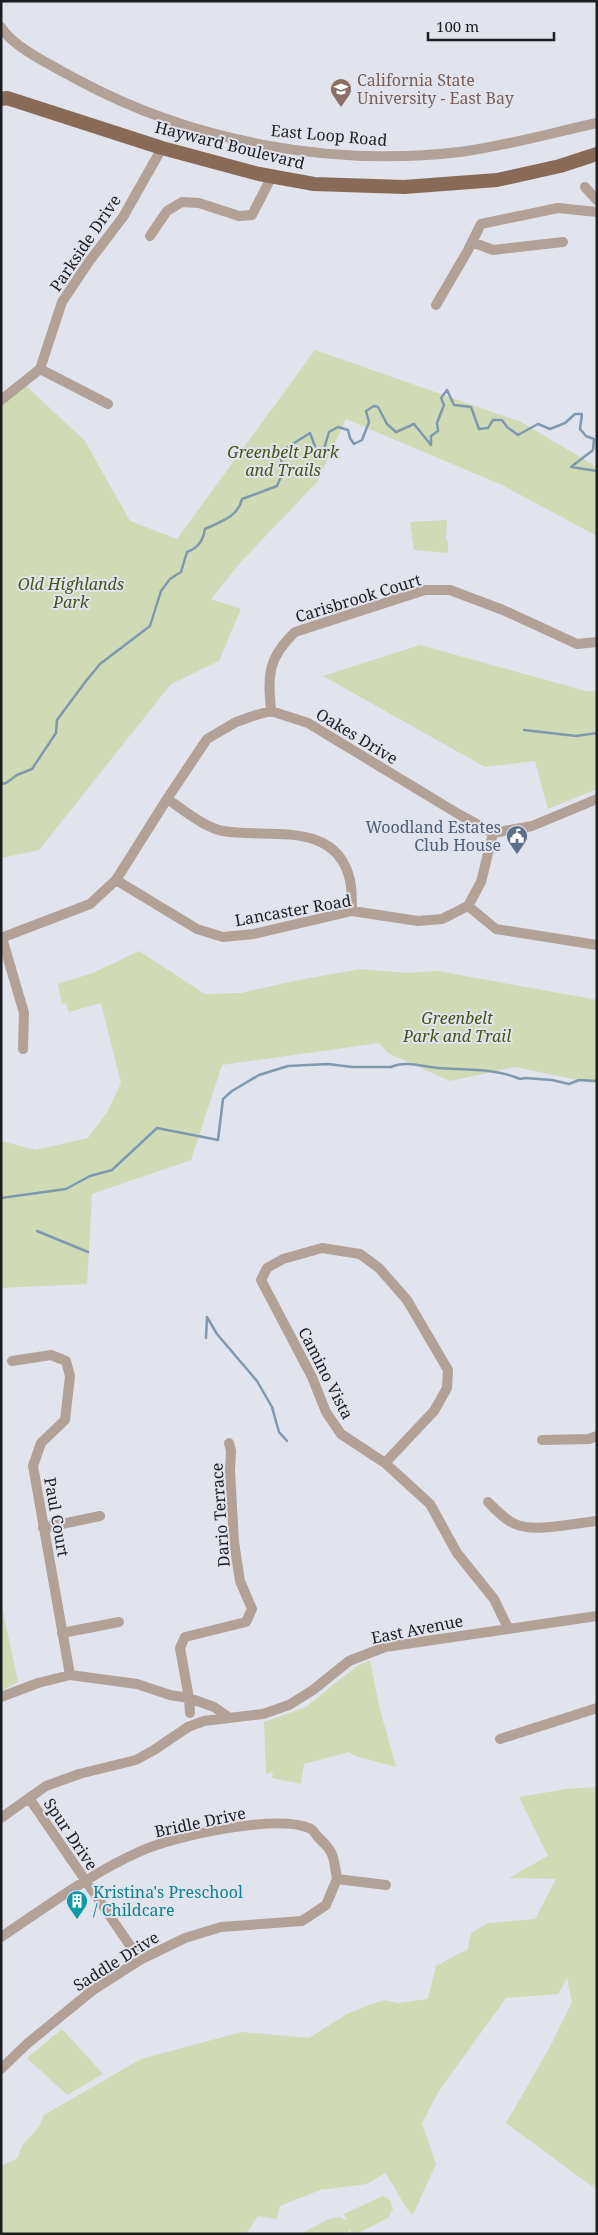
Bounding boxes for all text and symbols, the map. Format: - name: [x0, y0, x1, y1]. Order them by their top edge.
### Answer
- scale bar: [428, 10, 554, 42]
- text: 100 m: [436, 16, 479, 36]
- place label: California State University - East Bay: [357, 69, 515, 109]
- school or university icon: California State University - East Bay: [329, 77, 353, 108]
- street label: Hayward Boulevard: [153, 116, 307, 174]
- street label: East Loop Road: [270, 119, 388, 151]
- street label: Parkside Drive: [44, 190, 126, 296]
- park label: Greenbelt Park and Trails: [227, 441, 340, 481]
- street label: Carisbrook Court: [292, 568, 424, 628]
- park label: Old Highlands Park: [18, 573, 124, 613]
- street label: Oakes Drive: [312, 703, 402, 769]
- place label: Woodland Estates Club House: [365, 816, 501, 856]
- public building icon: Woodland Estates Club House: [505, 824, 529, 855]
- street label: Lancaster Road: [233, 889, 353, 931]
- park label: Greenbelt Park and Trail: [402, 1007, 511, 1047]
- street label: Camino Vista: [293, 1323, 359, 1423]
- street label: Dario Terrace: [205, 1462, 235, 1568]
- street label: Paul Court: [39, 1476, 75, 1559]
- street label: East Avenue: [369, 1609, 465, 1649]
- street label: Spur Drive: [39, 1794, 103, 1874]
- street label: Bridle Drive: [152, 1802, 248, 1842]
- place label: Kristina's Preschool / Childcare: [93, 1881, 243, 1921]
- building icon: Kristina's Preschool / Childcare: [65, 1889, 89, 1920]
- street label: Saddle Drive: [69, 1926, 163, 1996]

